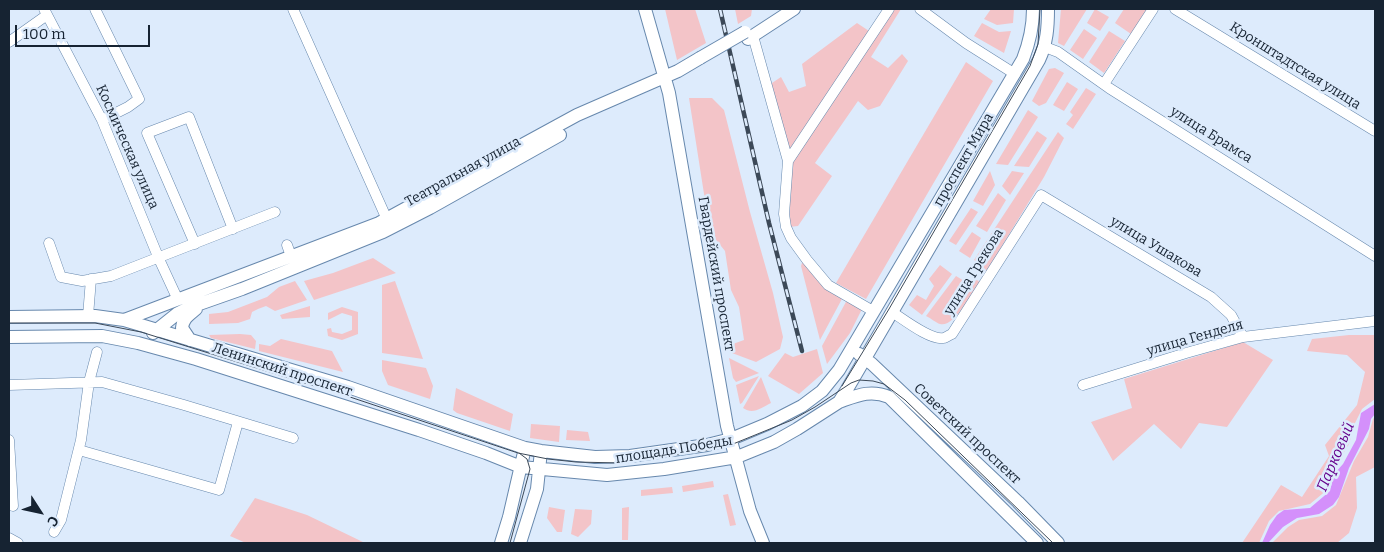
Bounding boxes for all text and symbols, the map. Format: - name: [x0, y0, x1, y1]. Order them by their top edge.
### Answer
- scale bar: [18, 15, 152, 47]
- street label: Кронштадтская улица: [1226, 19, 1364, 113]
- text: 100 m: [23, 25, 66, 43]
- street label: Космическая улица: [92, 82, 162, 212]
- street label: улица Брамса: [1167, 103, 1255, 167]
- street label: проспект Мира: [930, 110, 998, 210]
- street label: Театральная улица: [402, 133, 524, 211]
- street label: Гвардейский проспект: [694, 195, 738, 353]
- street label: улица Ушакова: [1107, 213, 1205, 281]
- street label: улица Грекова: [941, 226, 1007, 318]
- street label: улица Генделя: [1145, 316, 1245, 360]
- street label: Ленинский проспект: [210, 339, 354, 401]
- street label: Советский проспект: [910, 380, 1024, 488]
- water label: Парковый: [1313, 420, 1359, 494]
- street label: площадь Победы: [614, 432, 734, 468]
- north arrow: [15, 487, 65, 537]
- text: С: [43, 512, 62, 529]

